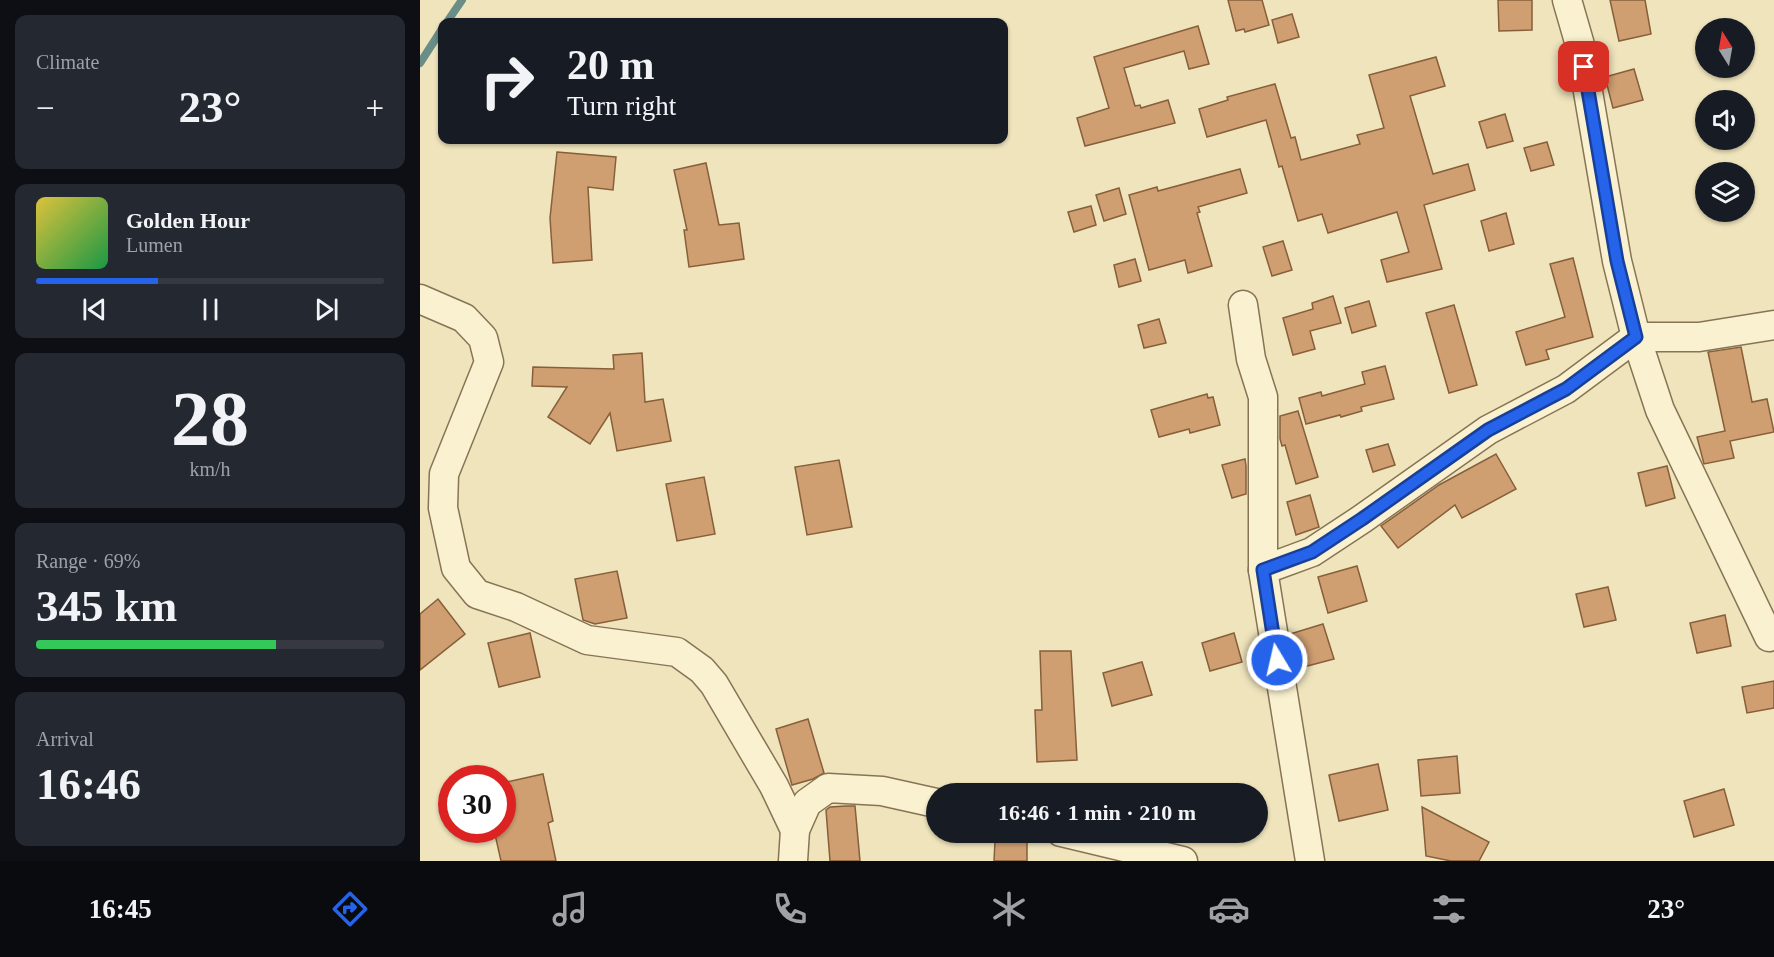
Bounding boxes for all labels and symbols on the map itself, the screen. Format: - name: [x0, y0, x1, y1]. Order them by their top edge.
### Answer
- north arrow: [1695, 18, 1755, 78]
- pin: [1558, 41, 1609, 92]
- position arrow: [1245, 628, 1309, 692]
- speed limit sign: 30: [438, 765, 516, 843]

